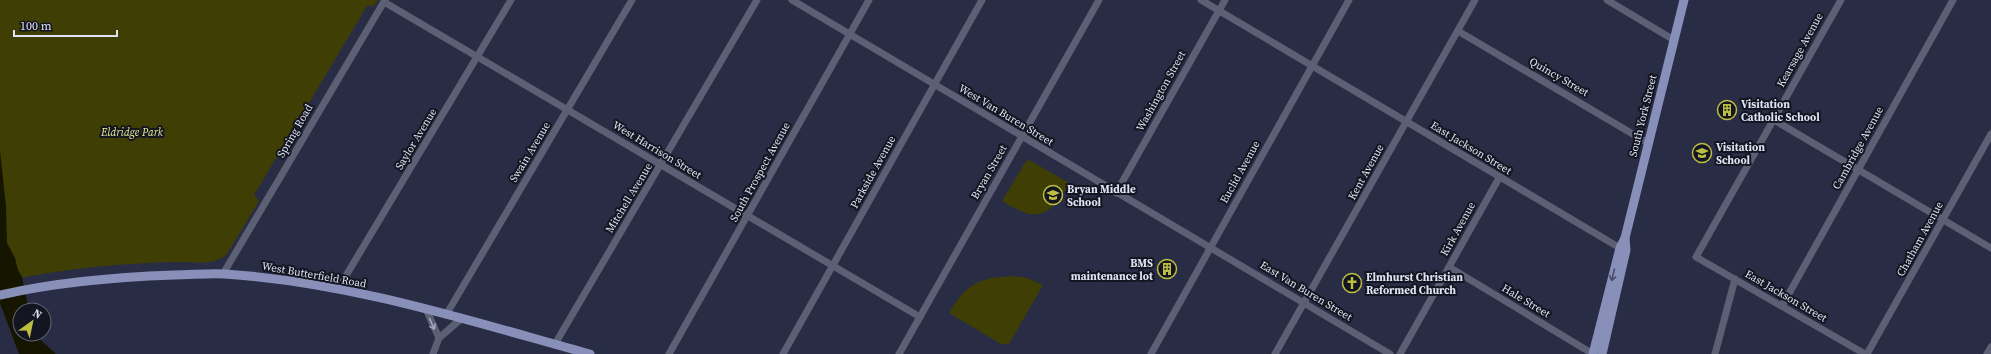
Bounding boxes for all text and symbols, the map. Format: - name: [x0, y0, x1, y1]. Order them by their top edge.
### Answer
- street label: Kearsage Avenue: [1773, 10, 1827, 90]
- scale bar: [14, 12, 117, 38]
- text: 100 m: [20, 18, 52, 34]
- street label: Washington Street: [1133, 48, 1189, 134]
- street label: Quincy Street: [1527, 54, 1592, 100]
- street label: South York Street: [1626, 73, 1661, 159]
- street label: West Van Buren Street: [956, 81, 1057, 150]
- place label: Visitation Catholic School: [1741, 97, 1820, 125]
- building icon: Visitation Catholic School: [1716, 99, 1738, 121]
- street label: Spring Road: [274, 101, 317, 161]
- street label: Cambridge Avenue: [1829, 104, 1887, 192]
- street label: Saylor Avenue: [392, 105, 440, 173]
- street label: West Harrison Street: [610, 117, 705, 183]
- street label: East Jackson Street: [1428, 118, 1515, 178]
- street label: Swain Avenue: [506, 119, 554, 185]
- street label: South Prospect Avenue: [726, 119, 794, 225]
- park label: Eldridge Park: [100, 125, 164, 140]
- street label: Parkside Avenue: [847, 133, 899, 211]
- street label: Euclid Avenue: [1217, 138, 1264, 206]
- place label: Visitation School: [1716, 140, 1765, 168]
- street label: Kent Avenue: [1345, 141, 1388, 203]
- street label: Bryan Street: [967, 142, 1011, 202]
- school or university icon: Visitation School: [1691, 142, 1713, 164]
- street label: Mitchell Avenue: [602, 160, 656, 236]
- place label: Bryan Middle School: [1067, 182, 1136, 210]
- school or university icon: Bryan Middle School: [1042, 184, 1064, 206]
- street label: Kirk Avenue: [1437, 199, 1479, 259]
- street label: Chatham Avenue: [1893, 199, 1947, 279]
- place label: BMS maintenance lot: [1071, 256, 1154, 284]
- street label: West Butterfield Road: [260, 258, 368, 292]
- building icon: BMS maintenance lot: [1156, 258, 1178, 280]
- street label: East Van Buren Street: [1257, 258, 1355, 325]
- street label: East Jackson Street: [1742, 266, 1830, 326]
- one-way arrow: [1608, 268, 1616, 281]
- place label: Elmhurst Christian Reformed Church: [1366, 270, 1463, 298]
- church icon: Elmhurst Christian Reformed Church: [1341, 272, 1363, 294]
- street label: Hale Street: [1499, 281, 1553, 322]
- north arrow: [12, 302, 52, 342]
- text: N: [30, 306, 45, 323]
- one-way arrow: [429, 317, 437, 329]

